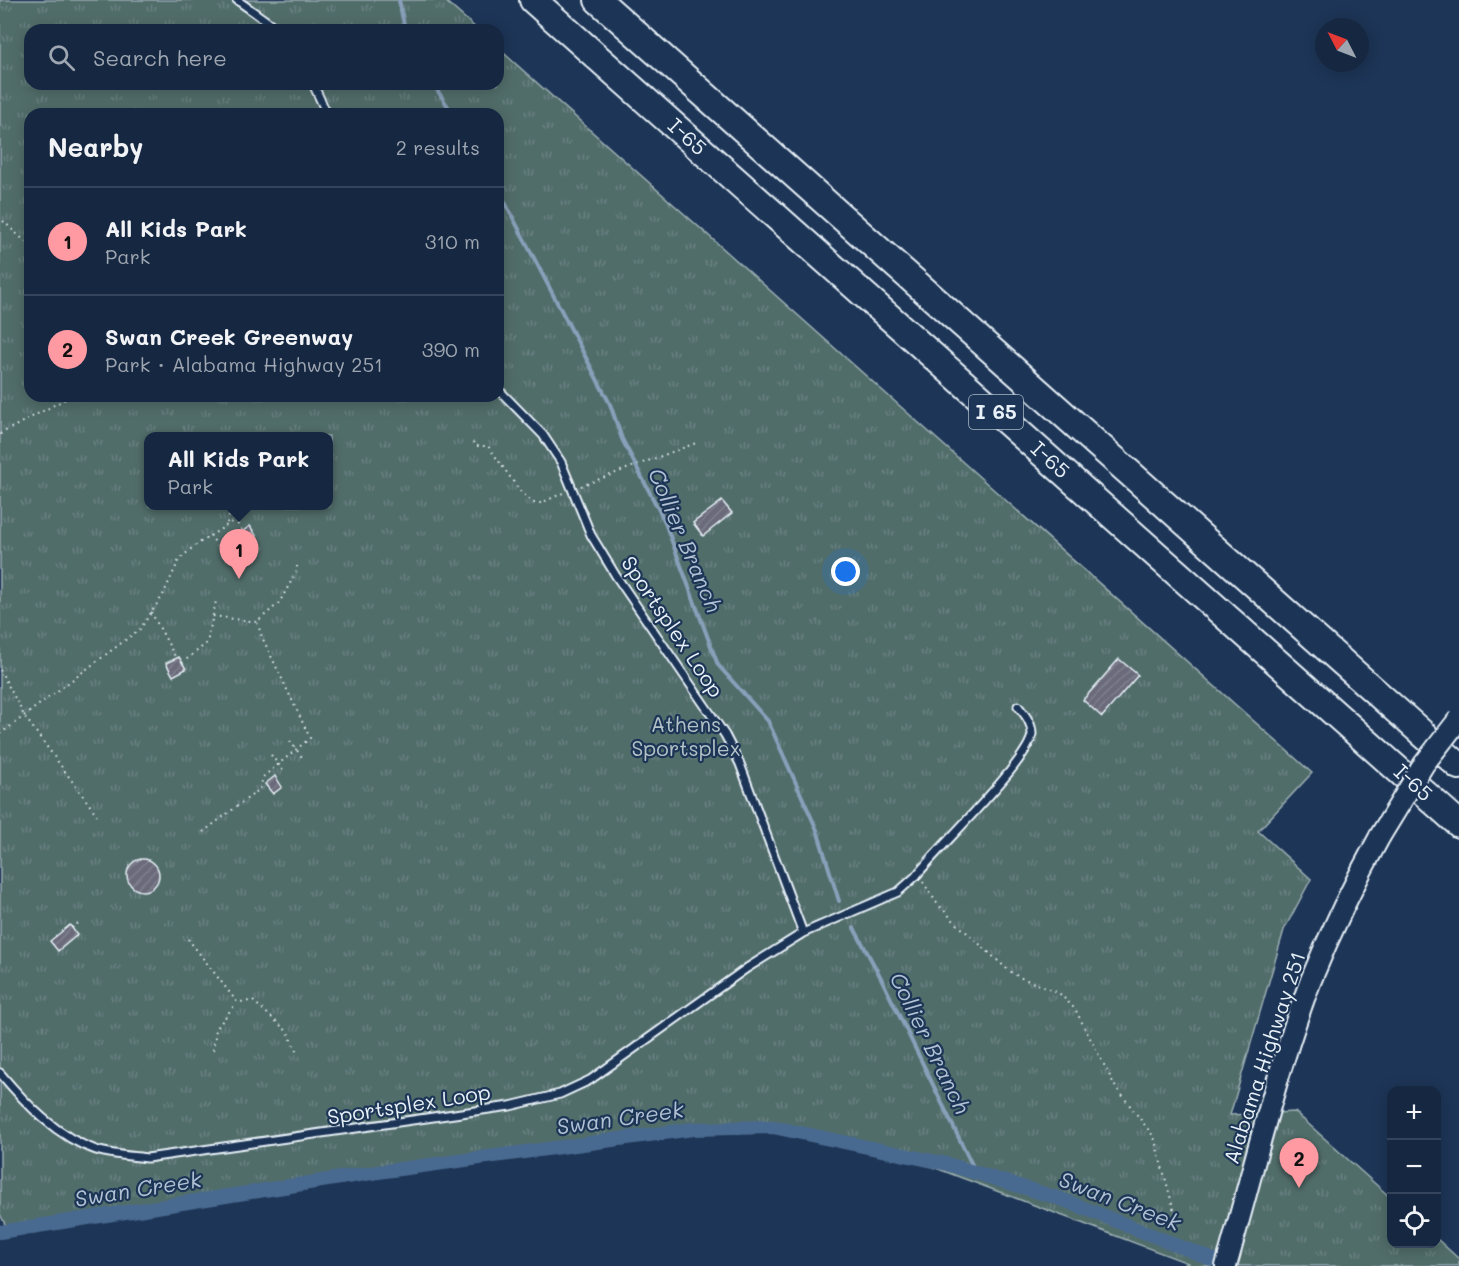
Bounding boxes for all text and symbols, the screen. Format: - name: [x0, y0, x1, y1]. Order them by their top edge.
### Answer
- north arrow: [1315, 18, 1369, 72]
- search box: [24, 24, 504, 90]
- icon: search: [45, 41, 78, 74]
- text: Search here: [93, 43, 227, 72]
- street label: I-65: [663, 111, 713, 160]
- text: Nearby: [48, 130, 143, 164]
- text: 2 results: [396, 134, 480, 160]
- text: All Kids Park: [105, 214, 247, 243]
- text: 1: [63, 228, 72, 254]
- text: 310 m: [425, 228, 480, 254]
- text: Park: [105, 243, 150, 269]
- text: Swan Creek Greenway: [105, 322, 353, 351]
- text: 2: [62, 336, 73, 362]
- text: 390 m: [422, 336, 480, 362]
- text: Park · Alabama Highway 251: [105, 351, 383, 377]
- road number: I 65: [969, 395, 1023, 429]
- popup: [144, 432, 333, 510]
- street label: I-65: [1026, 434, 1076, 483]
- text: All Kids Park: [168, 444, 309, 473]
- water label: Collier Branch: [642, 463, 729, 616]
- text: Park: [168, 473, 213, 499]
- pin: 1: [220, 530, 258, 579]
- street label: Sportsplex Loop: [616, 550, 731, 702]
- your location: [831, 557, 860, 586]
- park label: Athens Sportsplex: [631, 710, 741, 761]
- street label: I-65: [1389, 757, 1439, 806]
- street label: Alabama Highway 251: [1219, 949, 1311, 1167]
- water label: Collier Branch: [884, 967, 977, 1118]
- street label: Sportsplex Loop: [325, 1077, 492, 1130]
- map controls: [1387, 1086, 1441, 1248]
- button: +: [1387, 1086, 1441, 1140]
- water label: Swan Creek: [555, 1094, 687, 1141]
- pin: 2: [1280, 1138, 1318, 1188]
- button: −: [1387, 1140, 1441, 1194]
- water label: Swan Creek: [72, 1164, 205, 1213]
- water label: Swan Creek: [1055, 1164, 1186, 1237]
- button: locate: [1387, 1194, 1441, 1248]

